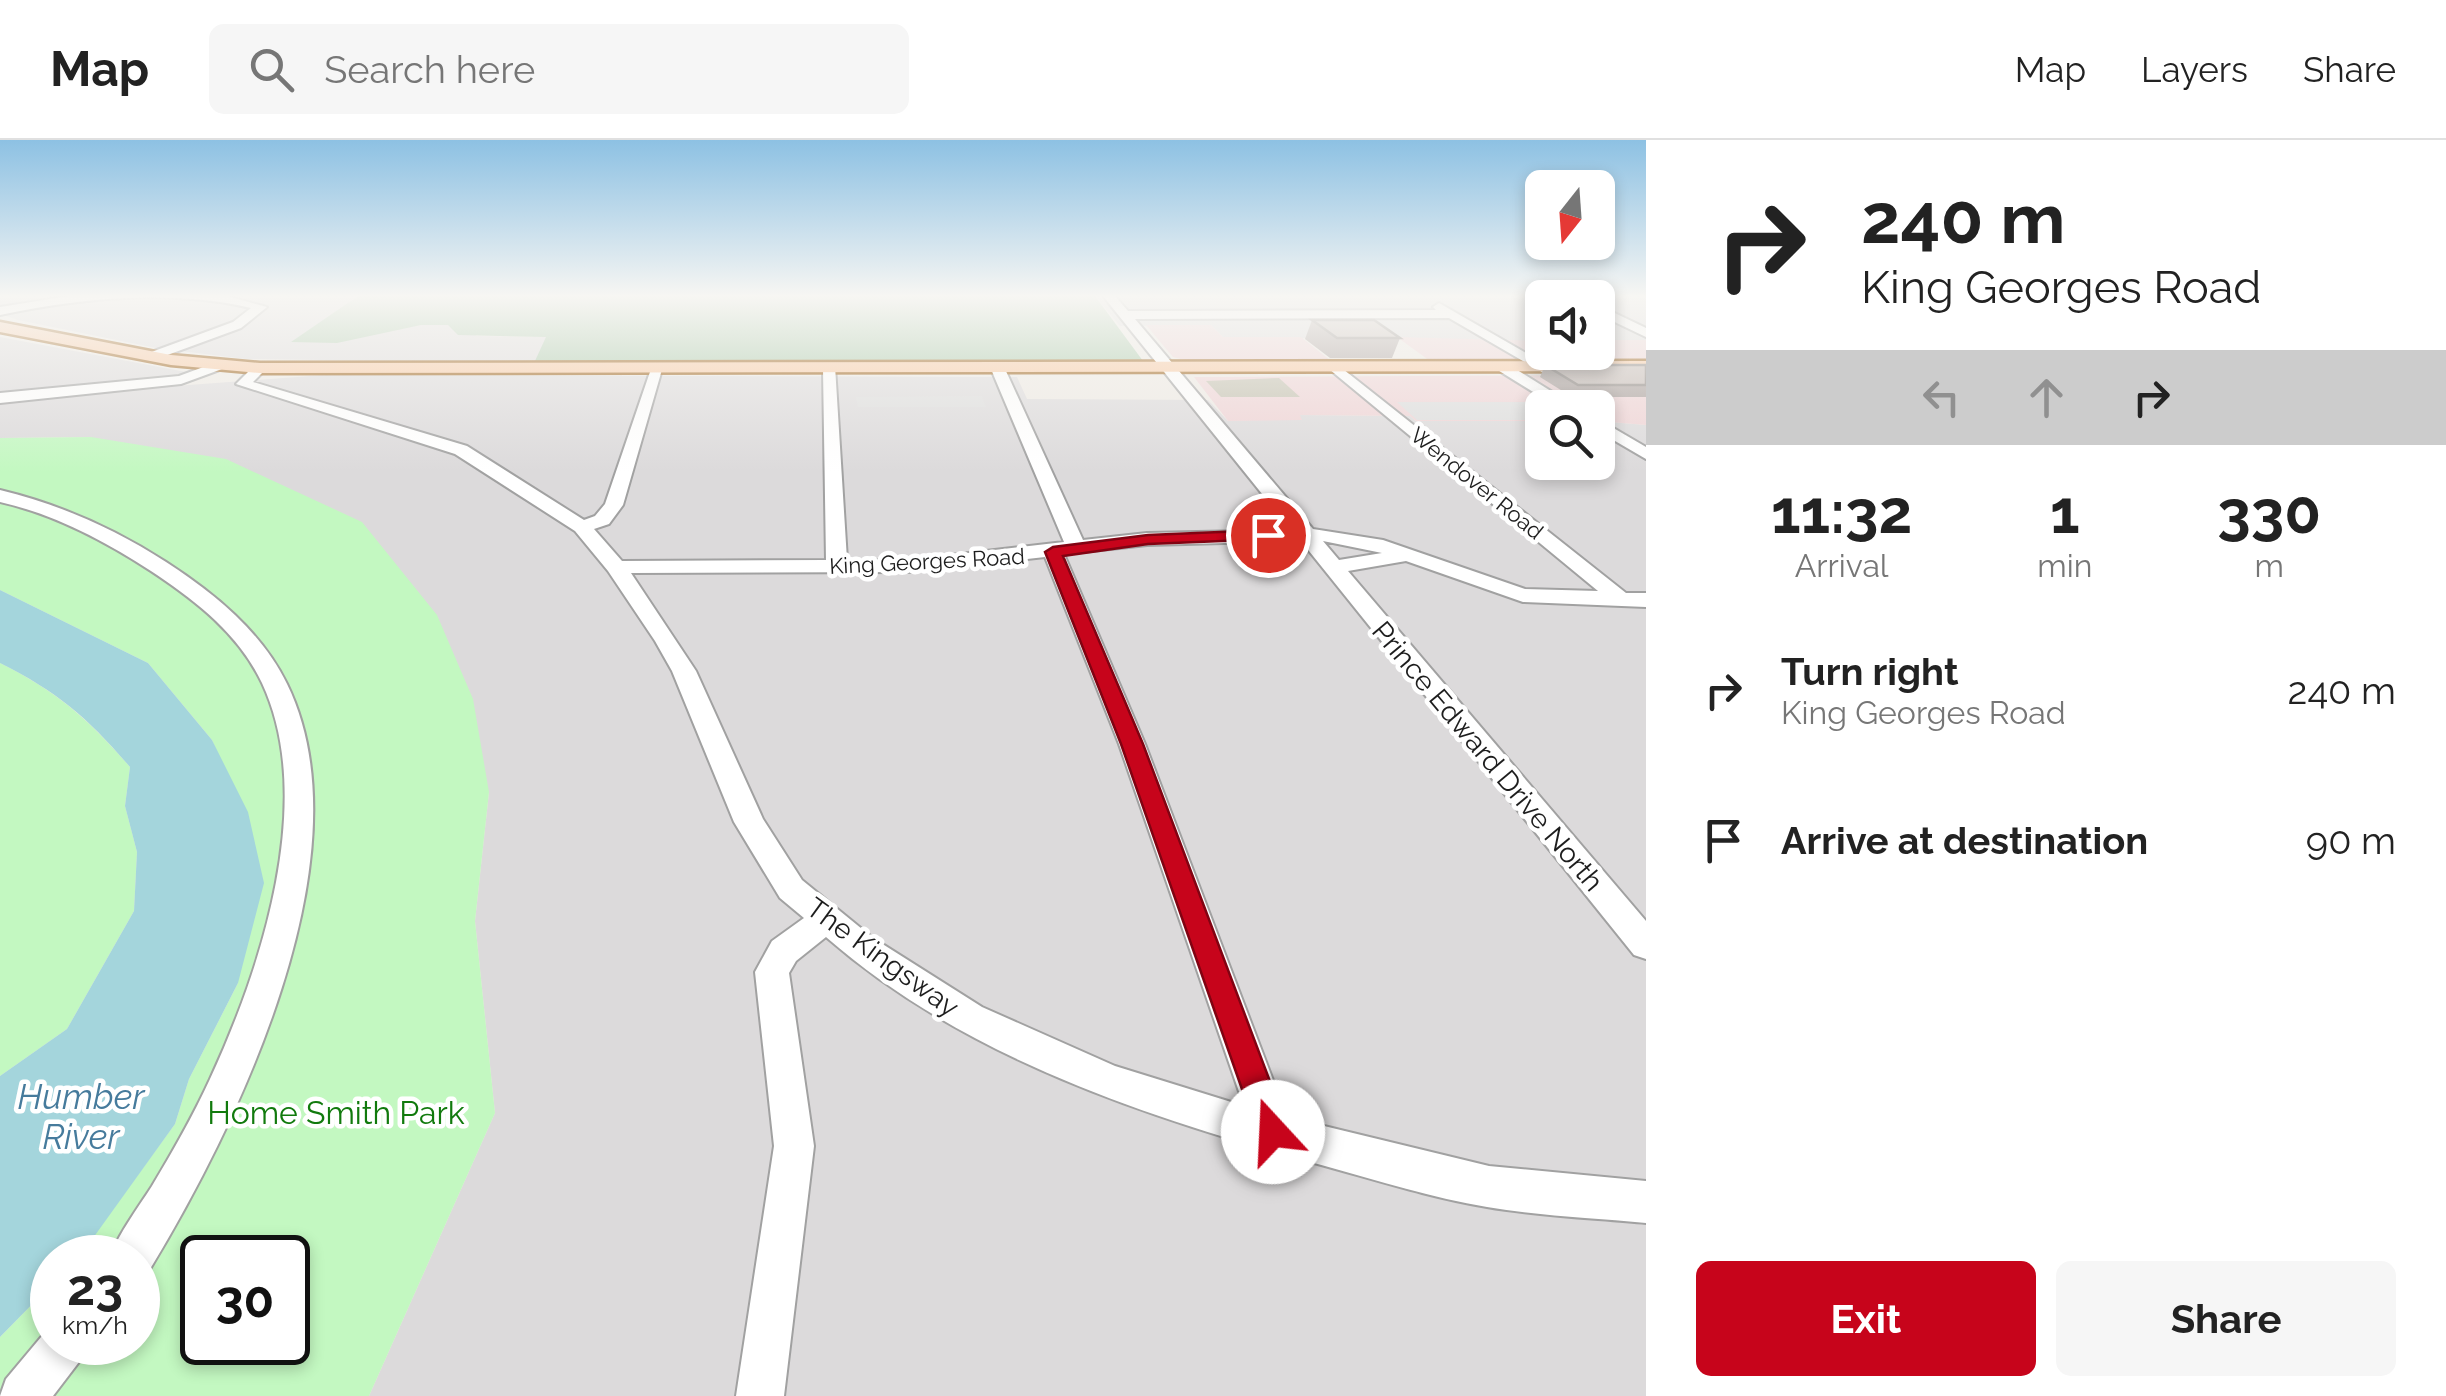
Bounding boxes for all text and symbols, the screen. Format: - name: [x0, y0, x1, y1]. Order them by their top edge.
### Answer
- search box: [209, 24, 909, 114]
- text: Map: [50, 41, 149, 97]
- icon: search: [244, 42, 299, 97]
- text: Search here: [324, 47, 535, 92]
- text: Map: [2015, 49, 2086, 90]
- text: Layers: [2141, 49, 2248, 90]
- text: Share: [2303, 49, 2396, 90]
- north arrow: [1525, 170, 1615, 260]
- map controls: [1525, 170, 1615, 480]
- text: 240 m: [1861, 177, 2065, 259]
- icon: right: [1696, 180, 1826, 310]
- text: King Georges Road: [1861, 261, 2261, 314]
- button: sound: [1525, 280, 1615, 370]
- icon: left: [1914, 370, 1969, 425]
- icon: ahead: [2019, 370, 2074, 425]
- icon: right: [2124, 370, 2179, 425]
- button: search: [1525, 390, 1615, 480]
- street label: Wendover Road: [1405, 421, 1549, 545]
- text: 11:32: [1771, 477, 1912, 547]
- text: 1: [2050, 477, 2080, 547]
- text: 330: [2217, 477, 2321, 547]
- pin: [1226, 493, 1311, 578]
- icon: arrive: [1241, 508, 1296, 563]
- street label: King Georges Road: [829, 543, 1025, 579]
- text: Arrival: [1795, 547, 1889, 584]
- text: min: [2037, 547, 2092, 584]
- text: m: [2254, 547, 2284, 584]
- street label: Prince Edward Drive North: [1365, 615, 1610, 898]
- text: Turn right: [1781, 649, 1958, 694]
- icon: right: [1696, 663, 1751, 718]
- text: 240 m: [2288, 668, 2396, 713]
- text: King Georges Road: [1781, 694, 2066, 731]
- icon: arrive: [1696, 813, 1751, 868]
- text: Arrive at destination: [1781, 818, 2148, 863]
- text: 90 m: [2306, 818, 2396, 863]
- street label: The Kingsway: [800, 891, 965, 1024]
- water label: Humber River: [18, 1076, 145, 1157]
- position arrow: [1221, 1080, 1325, 1184]
- park label: Home Smith Park: [207, 1094, 465, 1131]
- speed limit sign: 30: [180, 1235, 310, 1365]
- text: 23: [67, 1258, 123, 1317]
- button: Exit: [1696, 1261, 2036, 1376]
- button: Share: [2056, 1261, 2396, 1376]
- text: km/h: [62, 1310, 128, 1340]

